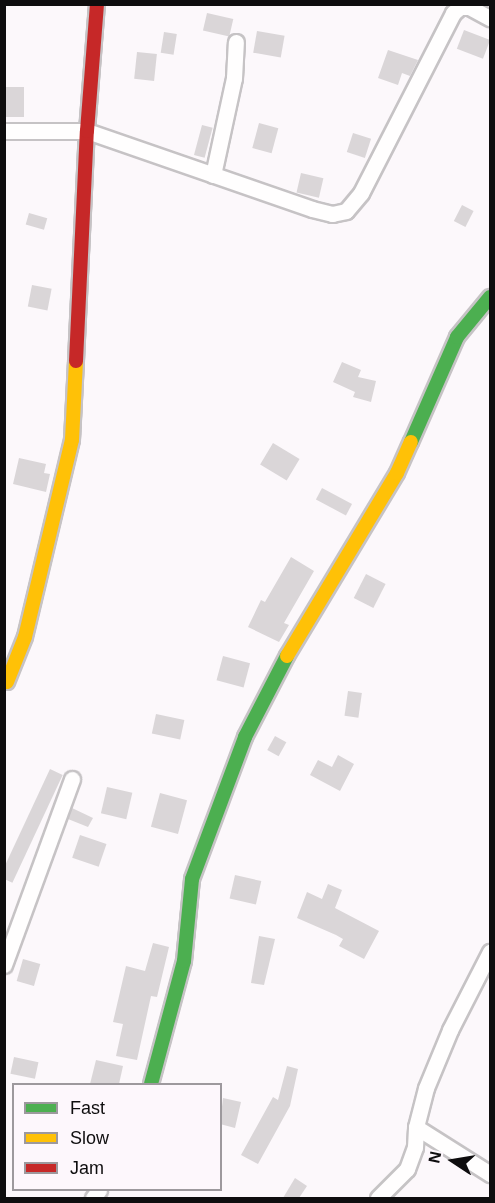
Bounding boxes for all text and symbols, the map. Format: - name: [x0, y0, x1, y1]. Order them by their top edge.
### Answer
- legend: [12, 1083, 222, 1191]
- text: Fast: [70, 1098, 105, 1118]
- text: Slow: [70, 1128, 109, 1148]
- north arrow: [423, 1131, 483, 1191]
- text: N: [425, 1150, 444, 1165]
- text: Jam: [70, 1158, 104, 1178]

